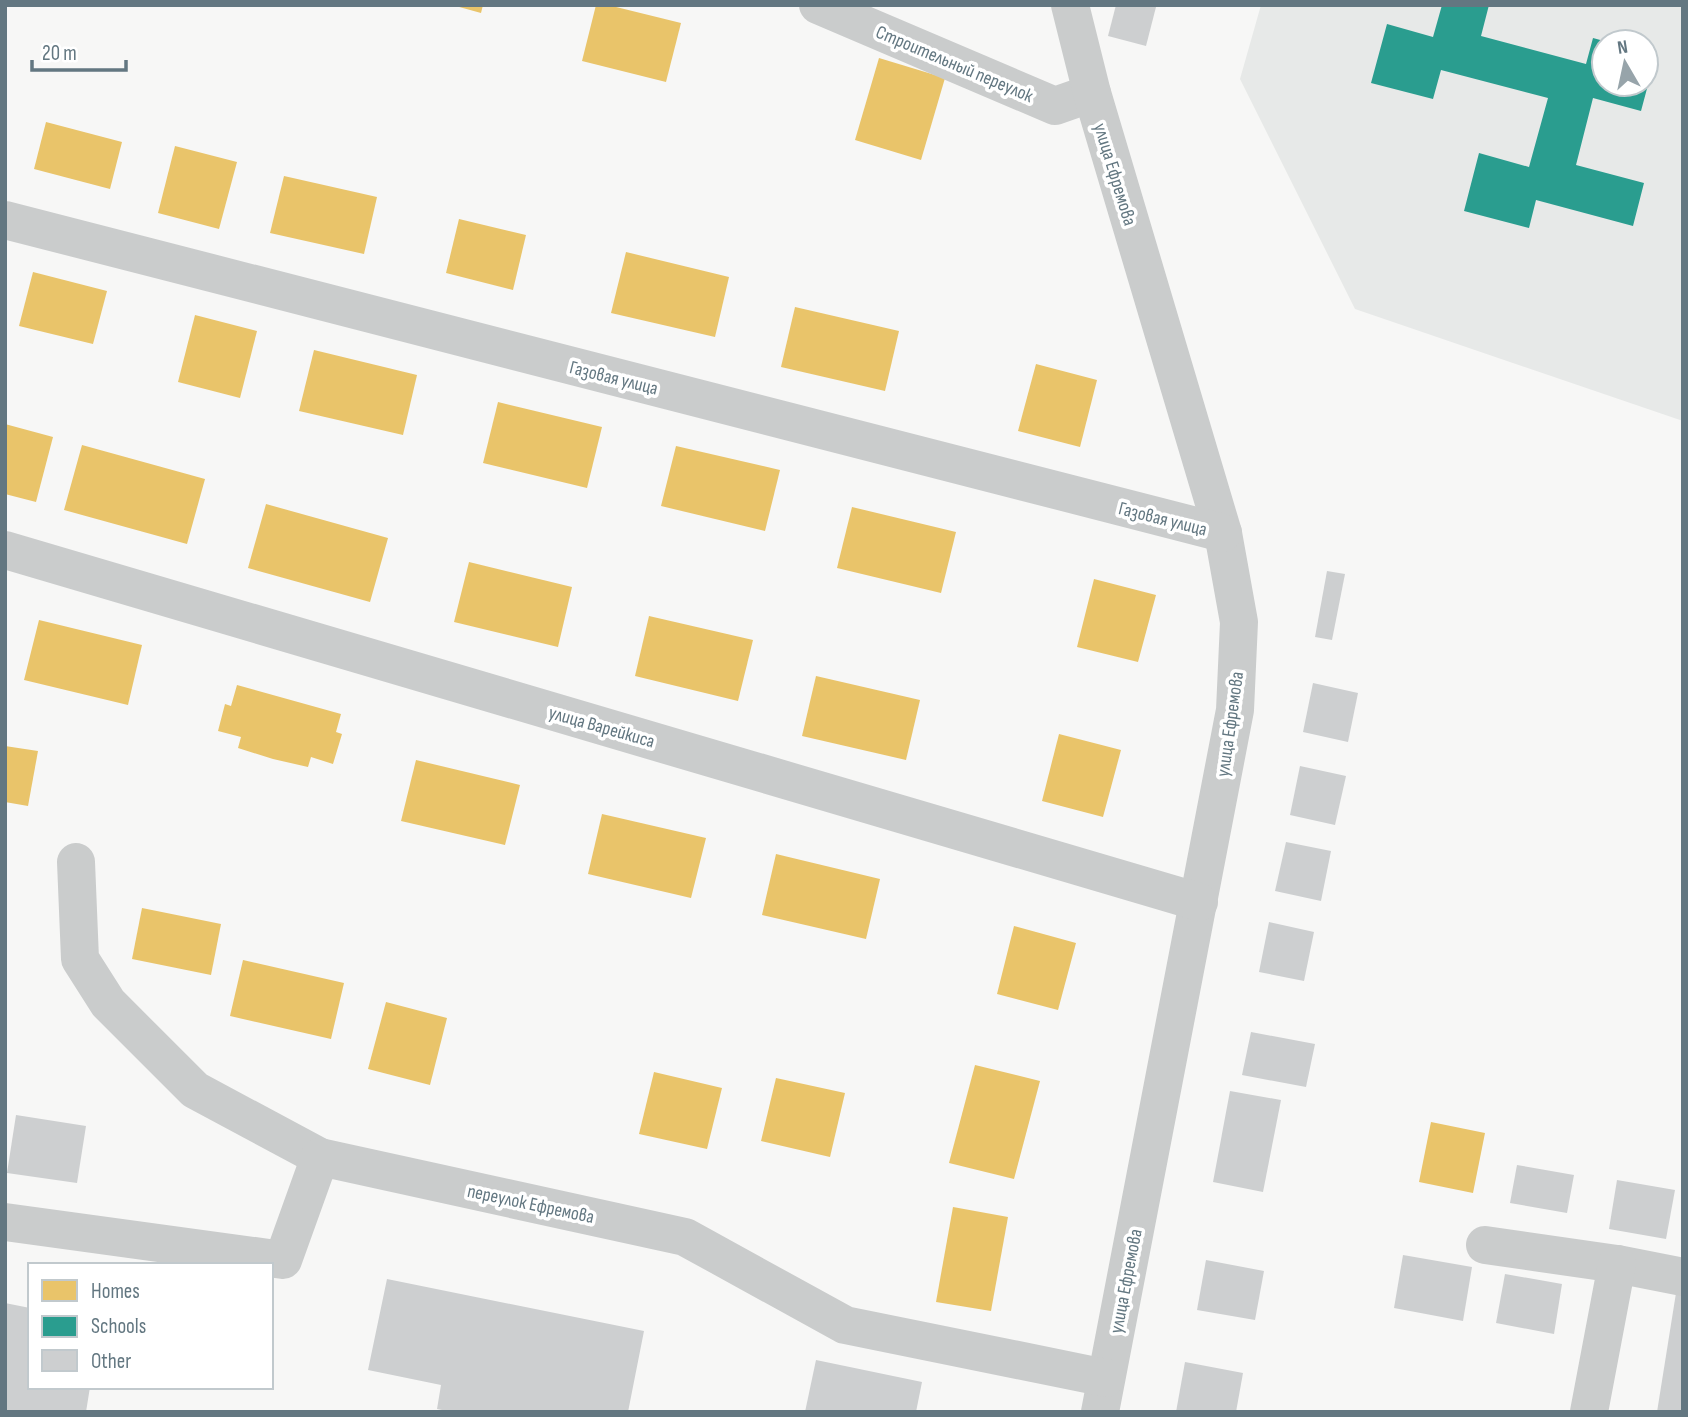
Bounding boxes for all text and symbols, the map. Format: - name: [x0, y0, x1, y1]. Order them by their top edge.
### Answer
- street label: Строительный переулок: [872, 21, 1037, 108]
- scale bar: [32, 28, 126, 72]
- north arrow: [1590, 28, 1660, 98]
- text: N: [1616, 36, 1629, 60]
- text: 20 m: [42, 41, 77, 66]
- street label: улица Ефремова: [1088, 120, 1141, 228]
- street label: Газовая улица: [567, 356, 660, 401]
- street label: Газовая улица: [1116, 497, 1209, 542]
- street label: улица Ефремова: [1212, 670, 1249, 778]
- street label: улица Варейкиса: [546, 701, 657, 754]
- street label: переулок Ефремова: [465, 1180, 596, 1229]
- street label: улица Ефремова: [1105, 1227, 1148, 1335]
- legend: [28, 1263, 273, 1389]
- text: Homes: [91, 1279, 140, 1304]
- text: Schools: [91, 1314, 146, 1339]
- text: Other: [91, 1349, 131, 1374]

